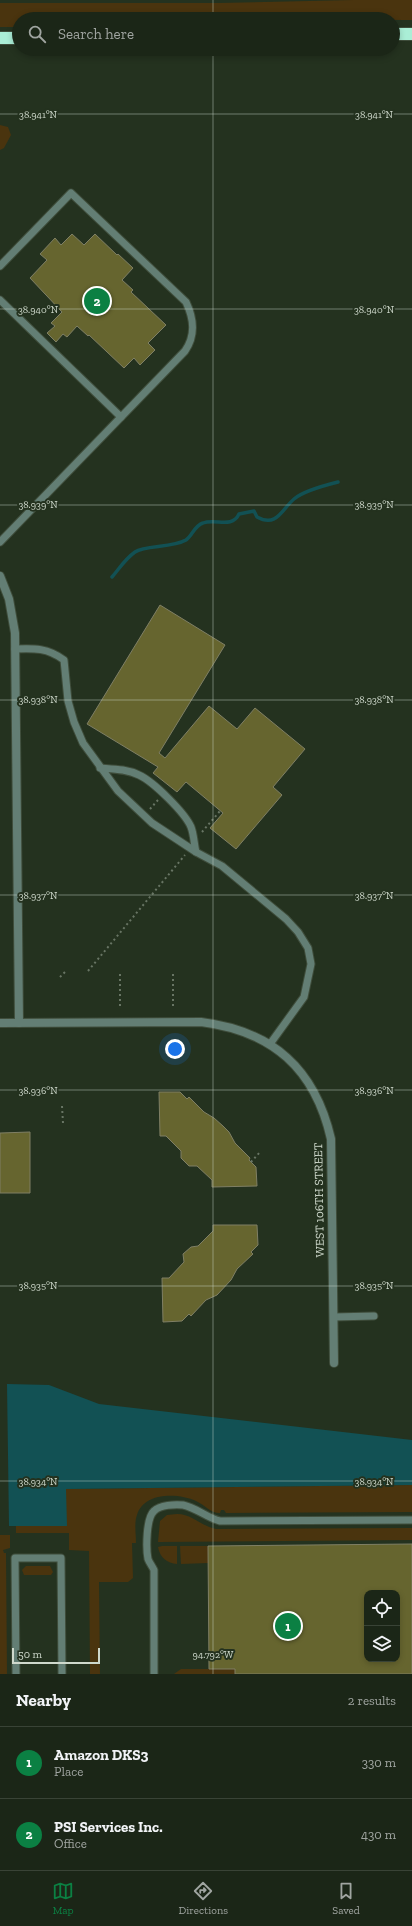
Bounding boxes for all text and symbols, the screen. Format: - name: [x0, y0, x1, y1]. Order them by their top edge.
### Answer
- search box: [12, 12, 400, 56]
- icon: search: [26, 23, 48, 45]
- text: Search here: [58, 25, 134, 43]
- text: 38.941°N: [19, 109, 58, 121]
- text: 38.941°N: [355, 109, 394, 121]
- pin: 2: [84, 286, 110, 316]
- text: 38.940°N: [18, 304, 59, 316]
- text: 38.940°N: [354, 304, 395, 316]
- text: 38.939°N: [18, 499, 58, 511]
- text: 38.939°N: [354, 499, 394, 511]
- text: 38.938°N: [18, 694, 58, 706]
- text: 38.938°N: [354, 694, 394, 706]
- text: 38.937°N: [19, 890, 58, 902]
- text: 38.937°N: [355, 890, 394, 902]
- your location: [165, 1039, 185, 1059]
- text: 38.936°N: [18, 1085, 58, 1097]
- text: 38.936°N: [354, 1085, 394, 1097]
- street label: WEST 106TH STREET: [311, 1142, 327, 1257]
- text: 38.935°N: [19, 1280, 58, 1292]
- text: 38.935°N: [355, 1280, 394, 1292]
- text: 38.934°N: [19, 1476, 58, 1488]
- text: 38.934°N: [355, 1476, 394, 1488]
- map controls: [364, 1590, 400, 1662]
- button: locate: [364, 1590, 400, 1626]
- pin: 1: [275, 1611, 301, 1641]
- button: layers: [364, 1626, 400, 1662]
- scale bar: [12, 1646, 100, 1665]
- text: 50 m: [18, 1648, 42, 1661]
- text: 94.792°W: [193, 1649, 234, 1661]
- text: Nearby: [16, 1690, 71, 1710]
- text: 2 results: [348, 1693, 396, 1708]
- text: Amazon DKS3: [54, 1746, 149, 1764]
- text: 1: [26, 1755, 32, 1770]
- text: 330 m: [362, 1755, 396, 1770]
- text: Place: [54, 1764, 83, 1779]
- text: PSI Services Inc.: [54, 1818, 163, 1836]
- text: 2: [26, 1827, 32, 1842]
- text: 430 m: [361, 1827, 396, 1842]
- text: Office: [54, 1836, 87, 1851]
- tab: Map: [52, 1880, 74, 1917]
- tab: Directions: [178, 1880, 228, 1917]
- tab: Saved: [332, 1880, 360, 1917]

